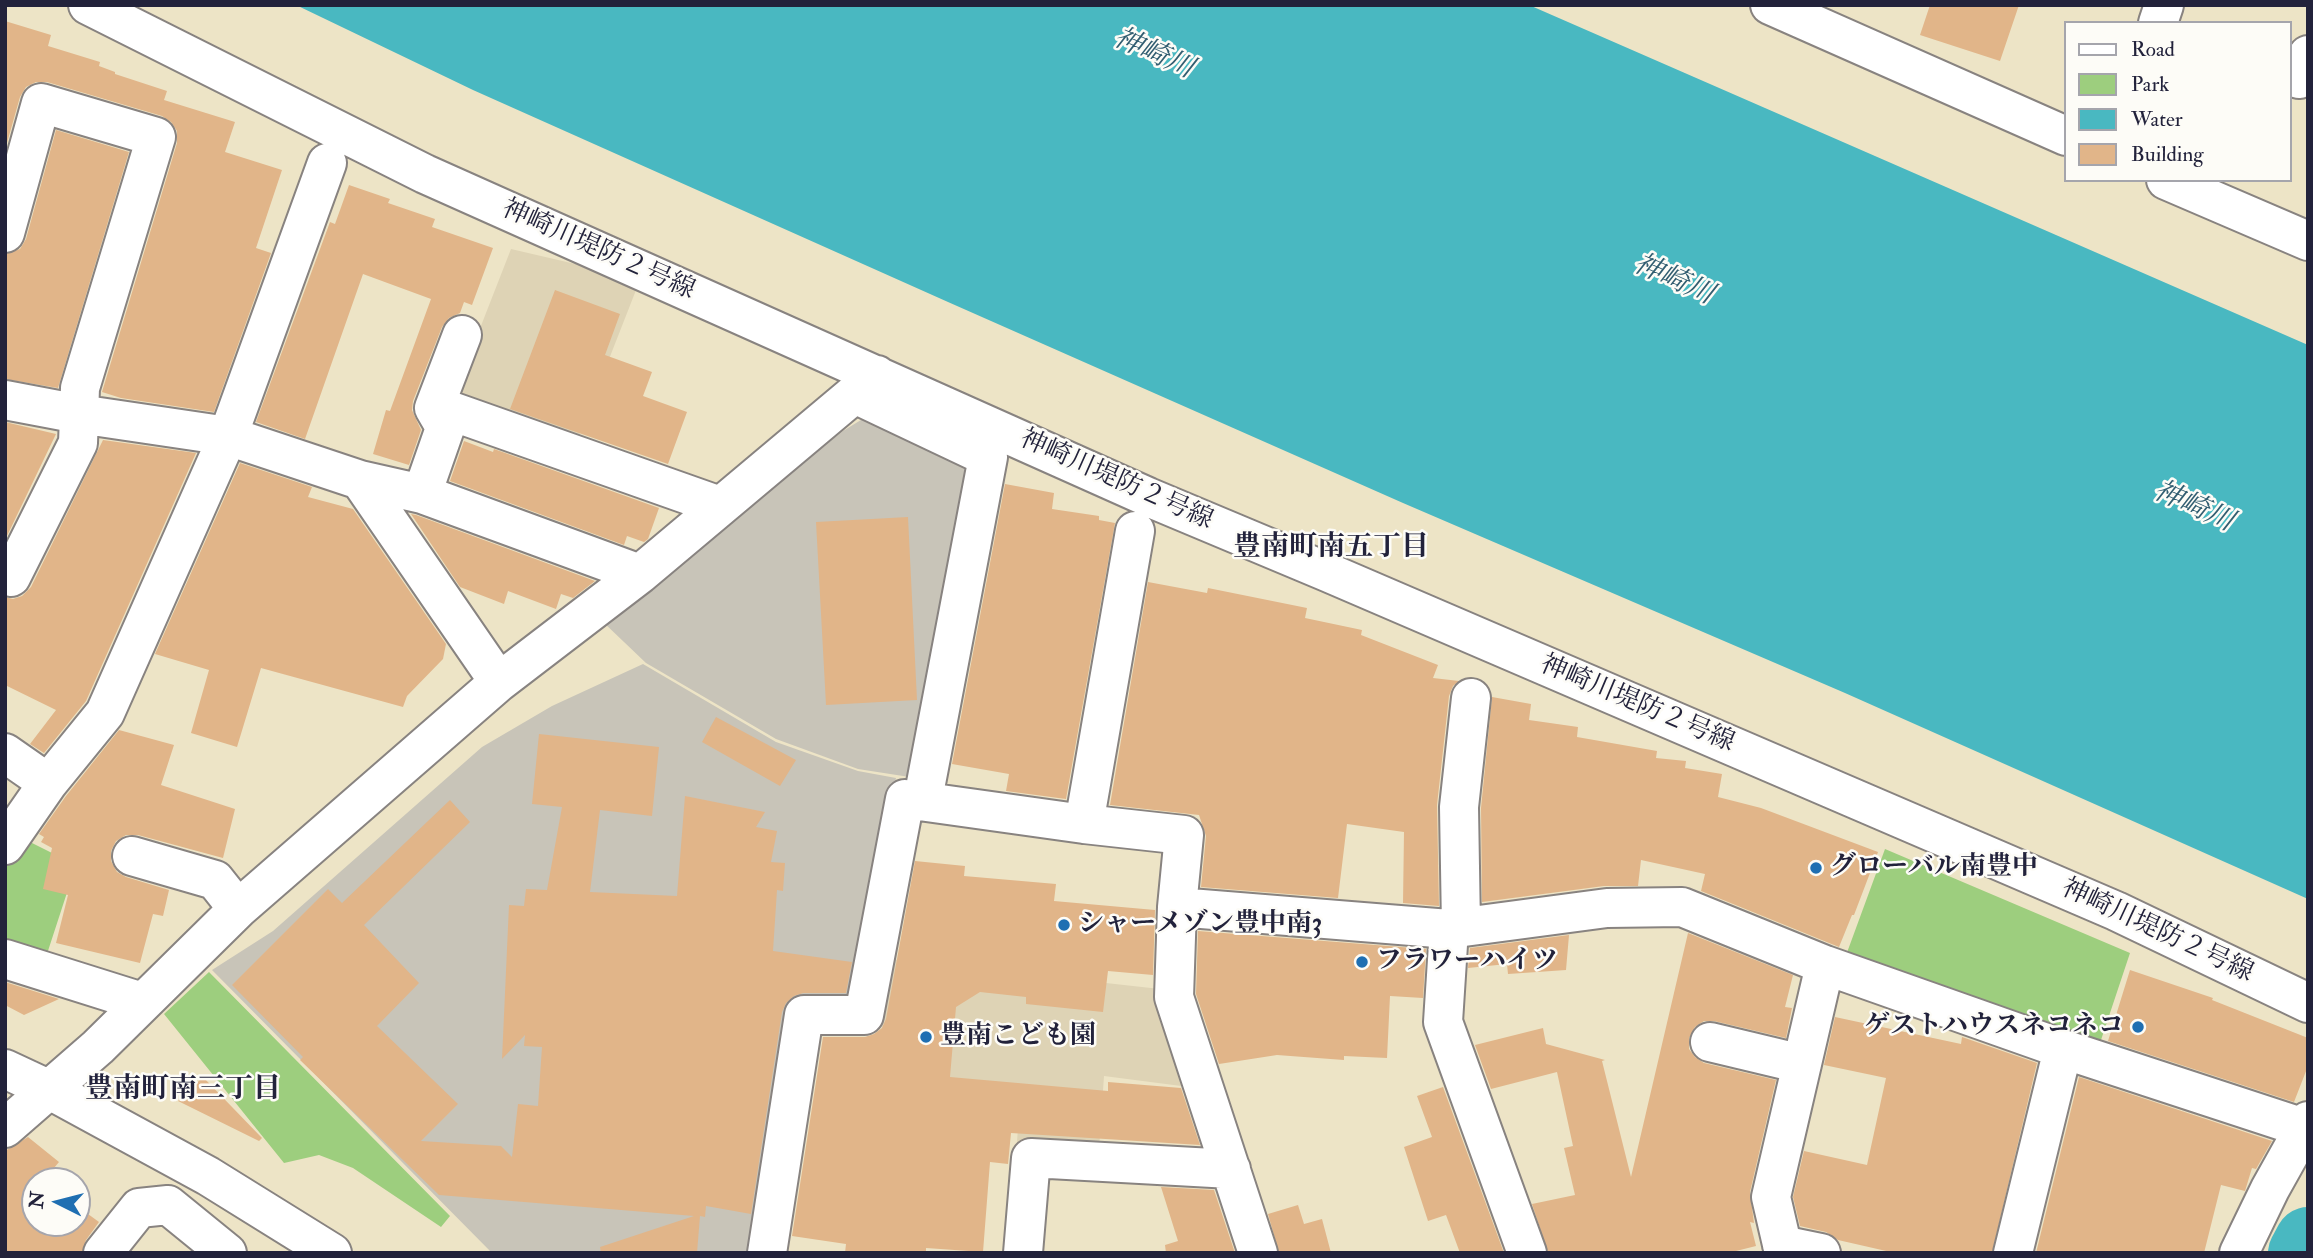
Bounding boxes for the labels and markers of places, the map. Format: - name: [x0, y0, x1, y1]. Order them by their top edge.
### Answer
- place label: グローバル南豊中: [1830, 852, 2038, 884]
- marker: グローバル南豊中: [1808, 860, 1824, 876]
- place label: シャーメゾン豊中南3: [1078, 909, 1322, 941]
- marker: シャーメゾン豊中南3: [1056, 917, 1072, 933]
- place label: フラワーハイツ: [1376, 946, 1558, 978]
- marker: フラワーハイツ: [1354, 954, 1370, 970]
- place label: ゲストハウスネコネコ: [1864, 1011, 2124, 1043]
- marker: ゲストハウスネコネコ: [2130, 1019, 2146, 1035]
- place label: 豊南こども園: [940, 1021, 1096, 1053]
- marker: 豊南こども園: [918, 1029, 934, 1045]

